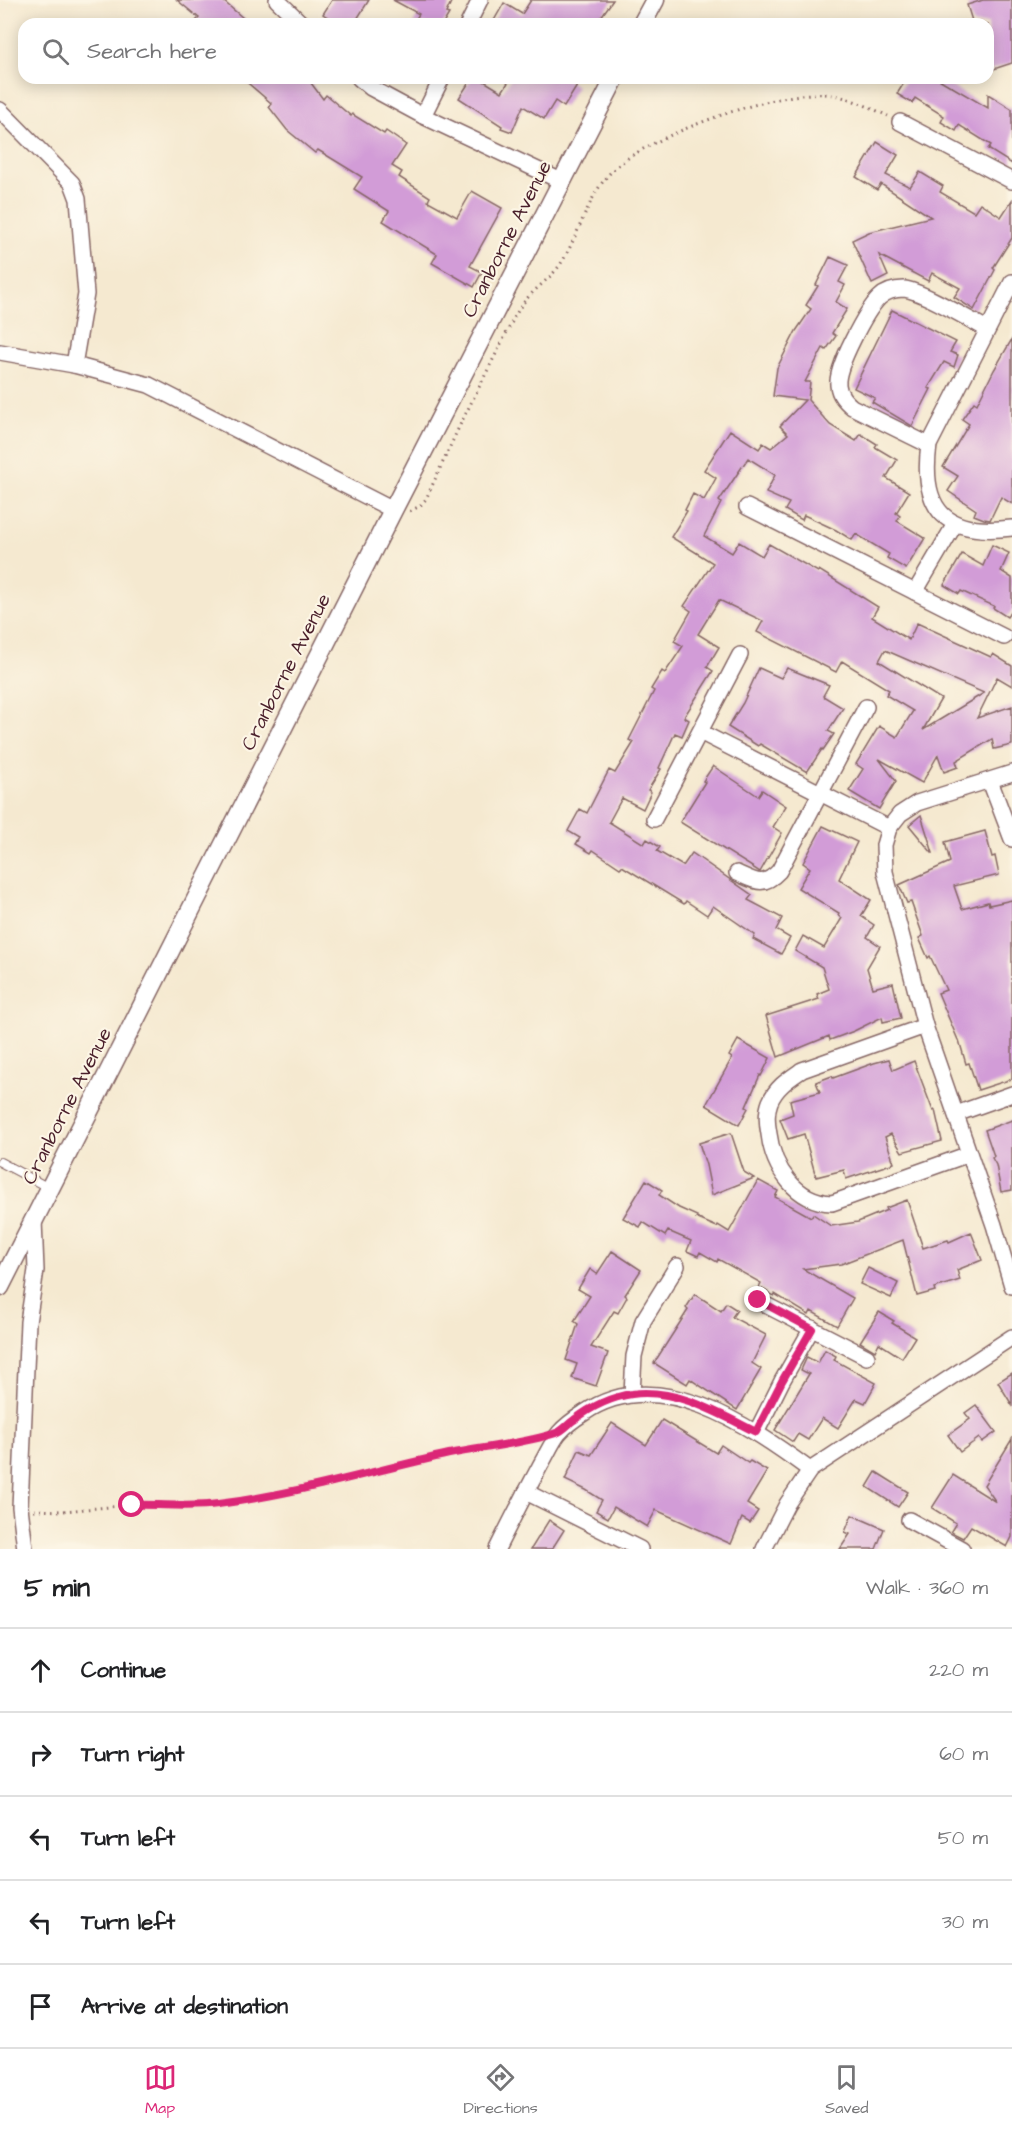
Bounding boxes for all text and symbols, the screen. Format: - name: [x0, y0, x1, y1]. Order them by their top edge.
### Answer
- search box: [18, 18, 994, 84]
- icon: search: [39, 35, 72, 68]
- text: Search here: [87, 36, 217, 67]
- street label: Cranborne Avenue: [455, 156, 559, 322]
- street label: Cranborne Avenue: [234, 589, 338, 755]
- street label: Cranborne Avenue: [15, 1023, 119, 1189]
- route end: [744, 1286, 770, 1312]
- route start: [118, 1491, 144, 1517]
- text: 5 min: [24, 1570, 90, 1606]
- text: Walk · 360 m: [866, 1574, 988, 1602]
- icon: ahead: [24, 1654, 57, 1687]
- text: Continue: [81, 1655, 166, 1686]
- text: 220 m: [929, 1656, 988, 1684]
- icon: right: [24, 1738, 57, 1771]
- text: Turn right: [81, 1739, 184, 1770]
- text: 60 m: [939, 1740, 988, 1768]
- icon: left: [24, 1822, 57, 1855]
- text: Turn left: [81, 1823, 175, 1854]
- text: 50 m: [938, 1824, 988, 1852]
- icon: left: [24, 1906, 57, 1939]
- text: Turn left: [81, 1907, 175, 1938]
- text: 30 m: [942, 1908, 988, 1936]
- icon: arrive: [24, 1990, 57, 2023]
- text: Arrive at destination: [81, 1991, 288, 2022]
- tab: Map: [144, 2061, 177, 2119]
- tab: Directions: [464, 2061, 538, 2119]
- tab: Saved: [825, 2061, 868, 2119]

